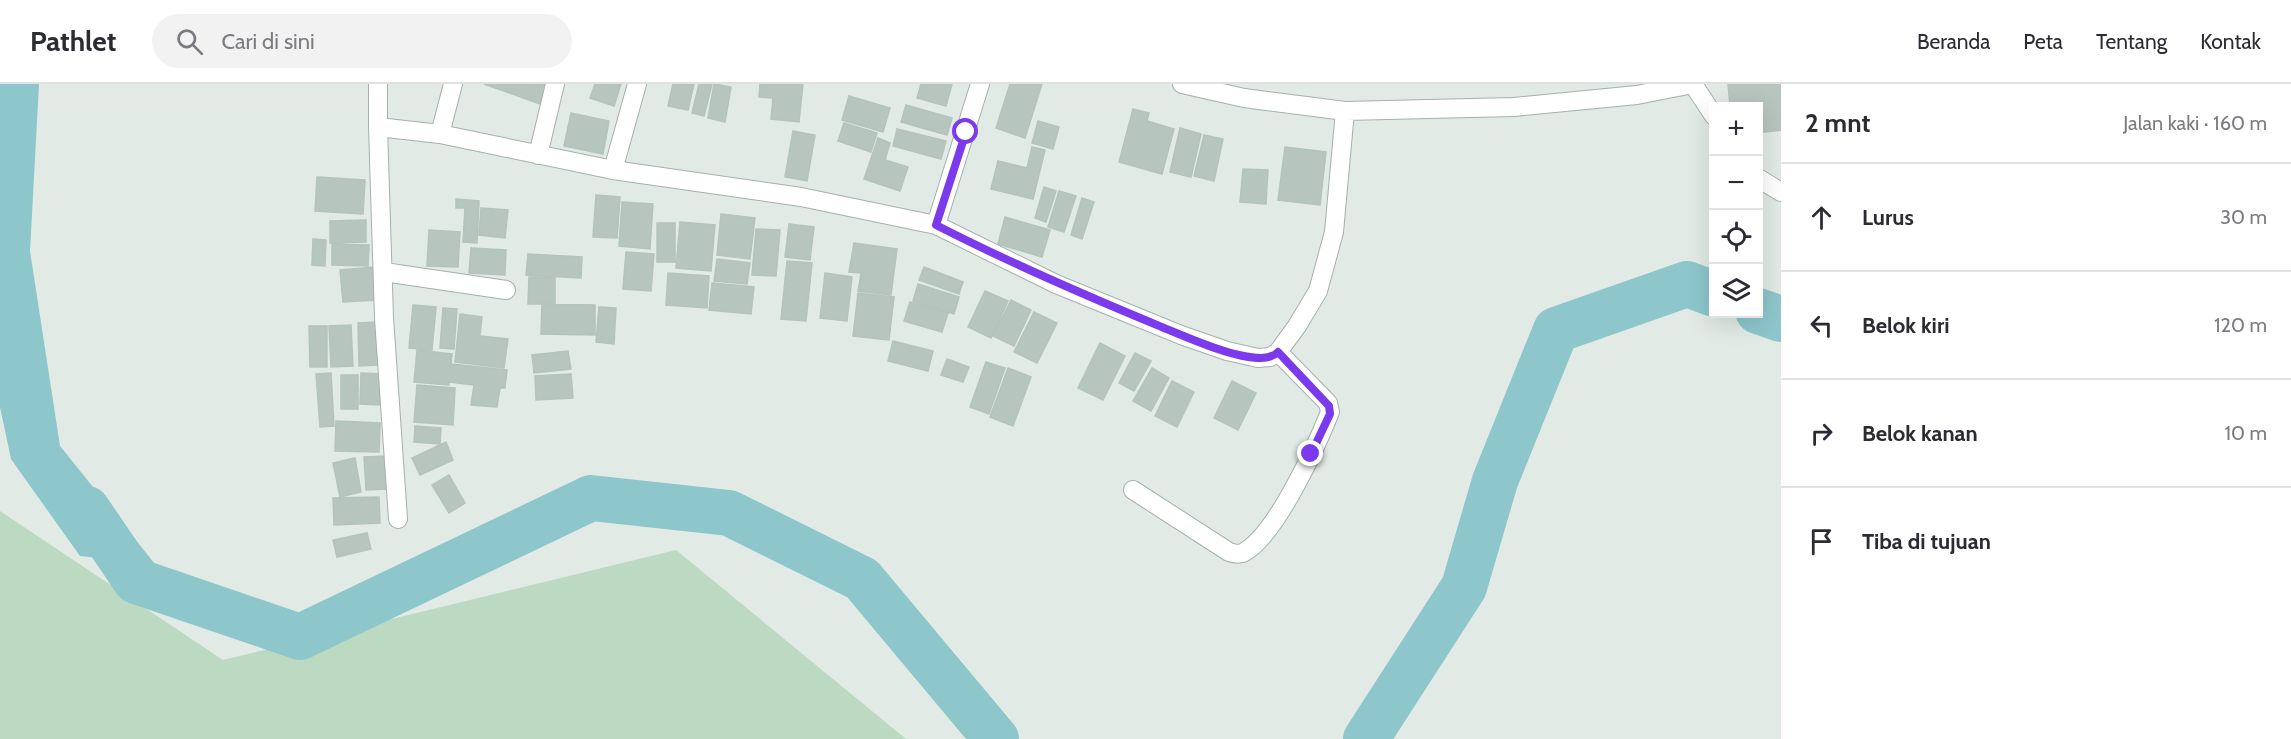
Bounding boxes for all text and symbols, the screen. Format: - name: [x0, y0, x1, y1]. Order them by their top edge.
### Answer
- search box: [152, 14, 572, 68]
- text: Pathlet: [30, 24, 116, 58]
- icon: search: [173, 25, 206, 58]
- text: Cari di sini: [221, 28, 315, 55]
- text: Beranda: [1917, 29, 1990, 54]
- text: Peta: [2023, 29, 2063, 54]
- text: Tentang: [2096, 29, 2167, 54]
- text: Kontak: [2200, 29, 2261, 54]
- map controls: [1709, 102, 1763, 318]
- button: +: [1709, 102, 1763, 156]
- text: 2 mnt: [1805, 107, 1870, 139]
- text: Jalan kaki · 160 m: [2123, 111, 2267, 135]
- route start: [952, 118, 978, 144]
- button: −: [1709, 156, 1763, 210]
- icon: ahead: [1805, 201, 1838, 234]
- text: Lurus: [1862, 204, 1914, 231]
- text: 30 m: [2220, 205, 2267, 229]
- button: locate: [1709, 210, 1763, 264]
- button: layers: [1709, 264, 1763, 318]
- icon: left: [1805, 309, 1838, 342]
- text: Belok kiri: [1862, 312, 1949, 339]
- text: 120 m: [2214, 313, 2267, 337]
- icon: right: [1805, 417, 1838, 450]
- text: Belok kanan: [1862, 420, 1978, 447]
- text: 10 m: [2224, 421, 2267, 445]
- route end: [1297, 440, 1323, 466]
- icon: arrive: [1805, 525, 1838, 558]
- text: Tiba di tujuan: [1862, 528, 1991, 555]

